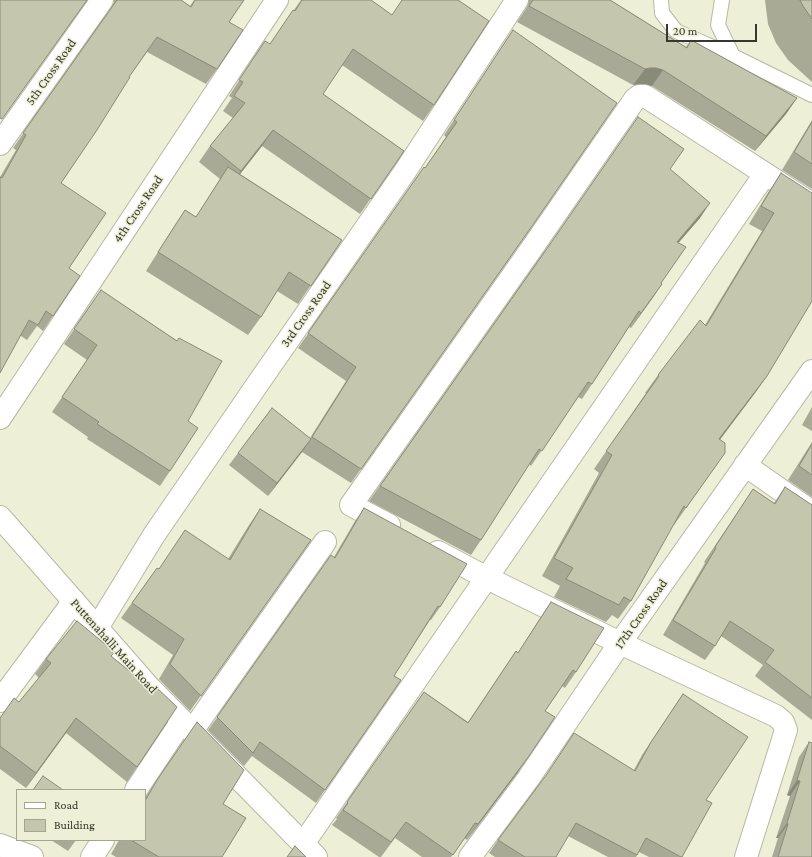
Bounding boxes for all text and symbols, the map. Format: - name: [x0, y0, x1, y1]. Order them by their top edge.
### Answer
- scale bar: [668, 16, 759, 42]
- text: 20 m: [673, 24, 697, 38]
- street label: 5th Cross Road: [22, 36, 80, 108]
- street label: 4th Cross Road: [110, 172, 166, 246]
- street label: 3rd Cross Road: [277, 278, 335, 350]
- street label: 17th Cross Road: [611, 576, 671, 652]
- street label: Puttenahalli Main Road: [67, 595, 161, 697]
- legend: [16, 789, 146, 841]
- text: Road: [54, 798, 78, 812]
- text: Building: [54, 818, 95, 832]

